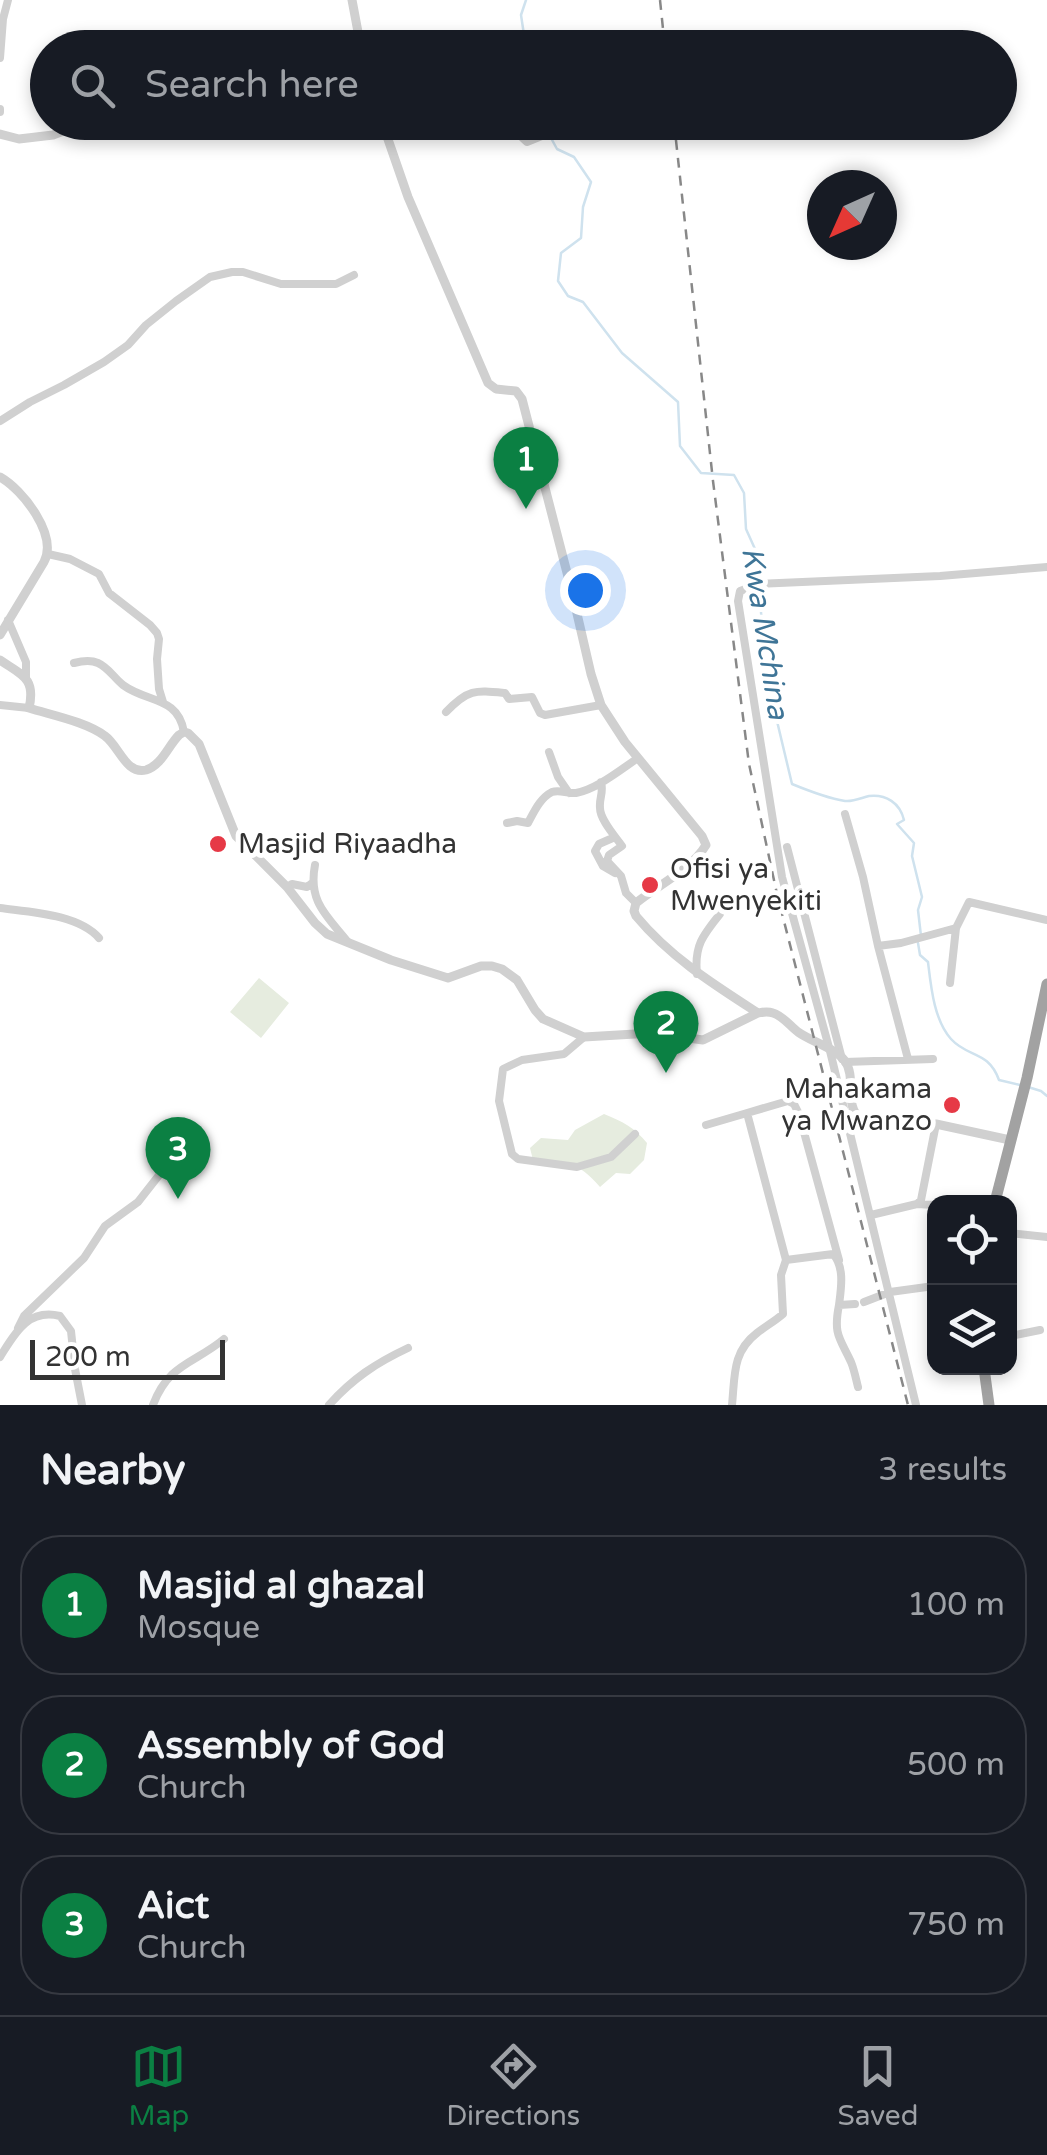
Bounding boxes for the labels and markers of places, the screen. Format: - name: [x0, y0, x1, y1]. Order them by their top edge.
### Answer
- pin: 1: [494, 426, 558, 509]
- place label: Masjid Riyaadha: [238, 827, 457, 861]
- marker: Masjid Riyaadha: [207, 833, 229, 855]
- place label: Ofisi ya Mwenyekiti: [670, 852, 822, 918]
- marker: Ofisi ya Mwenyekiti: [639, 874, 661, 896]
- pin: 2: [634, 990, 698, 1073]
- place label: Mahakama ya Mwanzo: [782, 1072, 932, 1138]
- marker: Mahakama ya Mwanzo: [941, 1094, 963, 1116]
- pin: 3: [146, 1116, 210, 1199]

